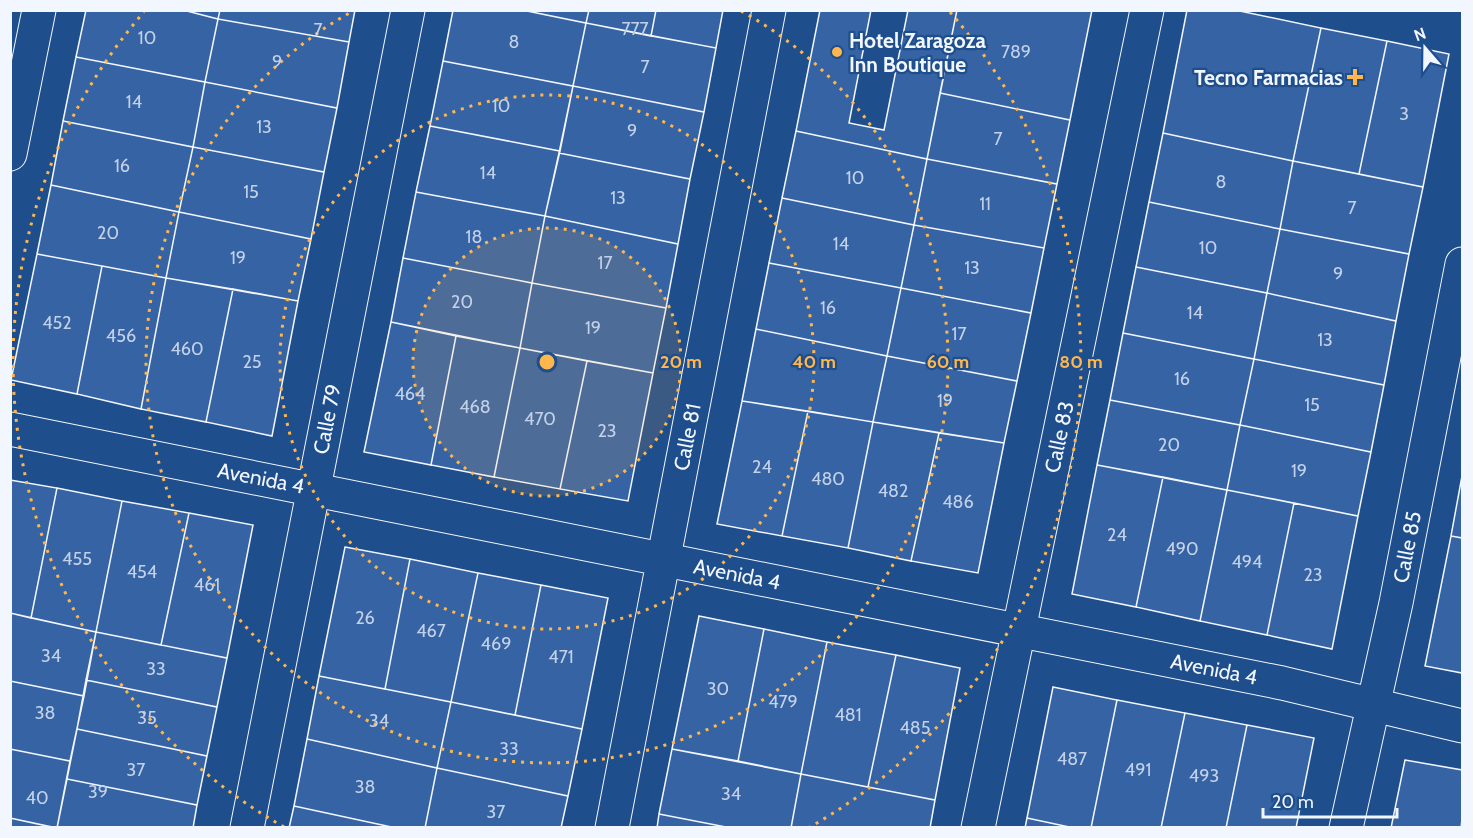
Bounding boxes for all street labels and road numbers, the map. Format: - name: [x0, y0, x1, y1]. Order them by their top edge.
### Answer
- street label: Calle 79: [308, 382, 346, 456]
- street label: Calle 83: [1039, 399, 1079, 475]
- street label: Calle 81: [668, 401, 706, 473]
- street label: Avenida 4: [215, 457, 307, 499]
- street label: Calle 85: [1388, 509, 1426, 585]
- street label: Avenida 4: [691, 553, 783, 595]
- street label: Avenida 4: [1168, 648, 1260, 690]

